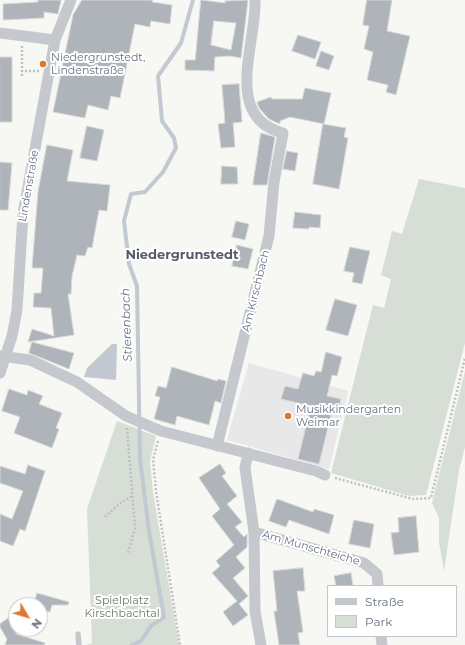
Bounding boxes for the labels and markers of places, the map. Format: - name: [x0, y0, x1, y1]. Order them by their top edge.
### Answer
- place label: Niedergrunstedt, Lindenstraße: [51, 51, 145, 77]
- marker: Niedergrunstedt, Lindenstraße: [38, 59, 48, 69]
- place label: Musikkindergarten Weimar: [296, 403, 401, 429]
- marker: Musikkindergarten Weimar: [283, 411, 293, 421]

